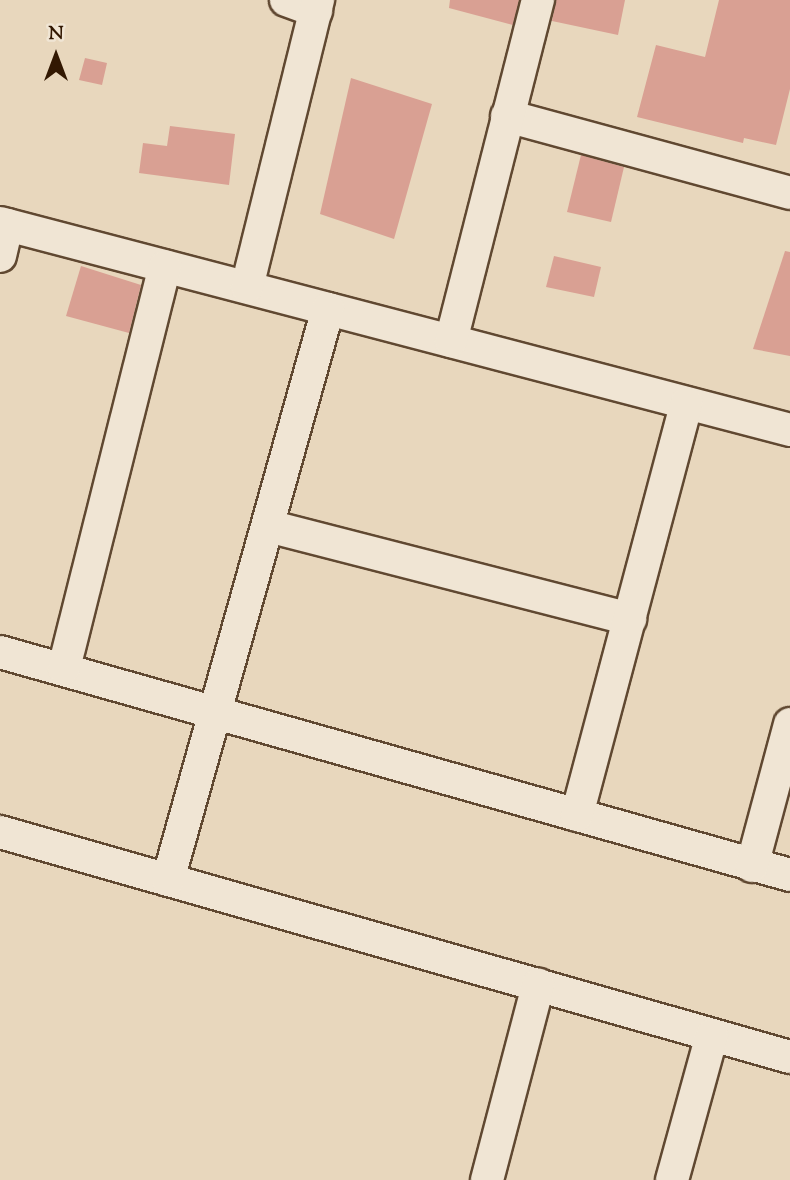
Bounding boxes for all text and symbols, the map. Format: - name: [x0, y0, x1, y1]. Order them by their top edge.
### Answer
- north arrow: [21, 21, 91, 91]
- text: N: [48, 21, 64, 48]

